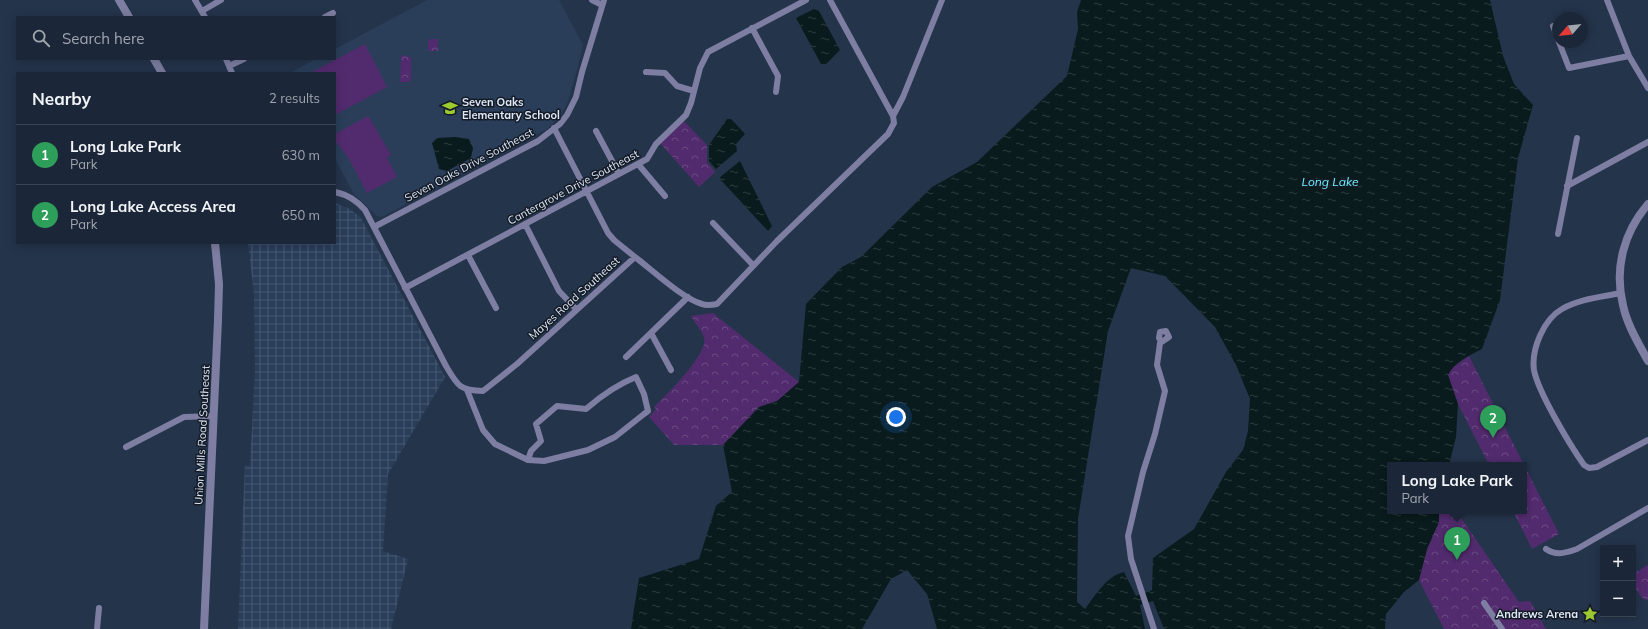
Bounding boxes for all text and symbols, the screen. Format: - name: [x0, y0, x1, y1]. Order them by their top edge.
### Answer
- north arrow: [1552, 12, 1588, 48]
- search box: [16, 16, 336, 60]
- icon: search: [30, 27, 52, 49]
- text: Search here: [62, 29, 144, 48]
- text: Nearby: [32, 88, 91, 109]
- text: 2 results: [269, 90, 320, 106]
- place label: Seven Oaks Elementary School: [462, 95, 560, 122]
- school or university icon: Seven Oaks Elementary School: [441, 99, 459, 117]
- street label: Seven Oaks Drive Southeast: [402, 125, 536, 205]
- text: Long Lake Park: [70, 137, 181, 156]
- street label: Cantergrove Drive Southeast: [505, 146, 641, 228]
- text: 1: [41, 147, 49, 163]
- text: 630 m: [282, 147, 320, 163]
- text: Park: [70, 156, 97, 172]
- water label: Long Lake: [1301, 174, 1359, 189]
- text: Long Lake Access Area: [70, 197, 236, 216]
- text: 2: [41, 207, 49, 223]
- text: 650 m: [282, 207, 320, 223]
- text: Park: [70, 216, 97, 232]
- street label: Mayes Road Southeast: [526, 253, 622, 343]
- street label: Union Mills Road Southeast: [191, 365, 213, 505]
- pin: 2: [1480, 405, 1506, 438]
- your location: [886, 407, 906, 427]
- popup: [1387, 462, 1527, 514]
- text: Long Lake Park: [1402, 471, 1512, 490]
- text: Park: [1402, 490, 1429, 506]
- pin: 1: [1444, 527, 1470, 560]
- map controls: [1600, 545, 1636, 617]
- button: +: [1600, 545, 1636, 581]
- button: −: [1600, 581, 1636, 617]
- place icon: Andrews Arena: [1581, 605, 1599, 623]
- place label: Andrews Arena: [1496, 607, 1578, 621]

